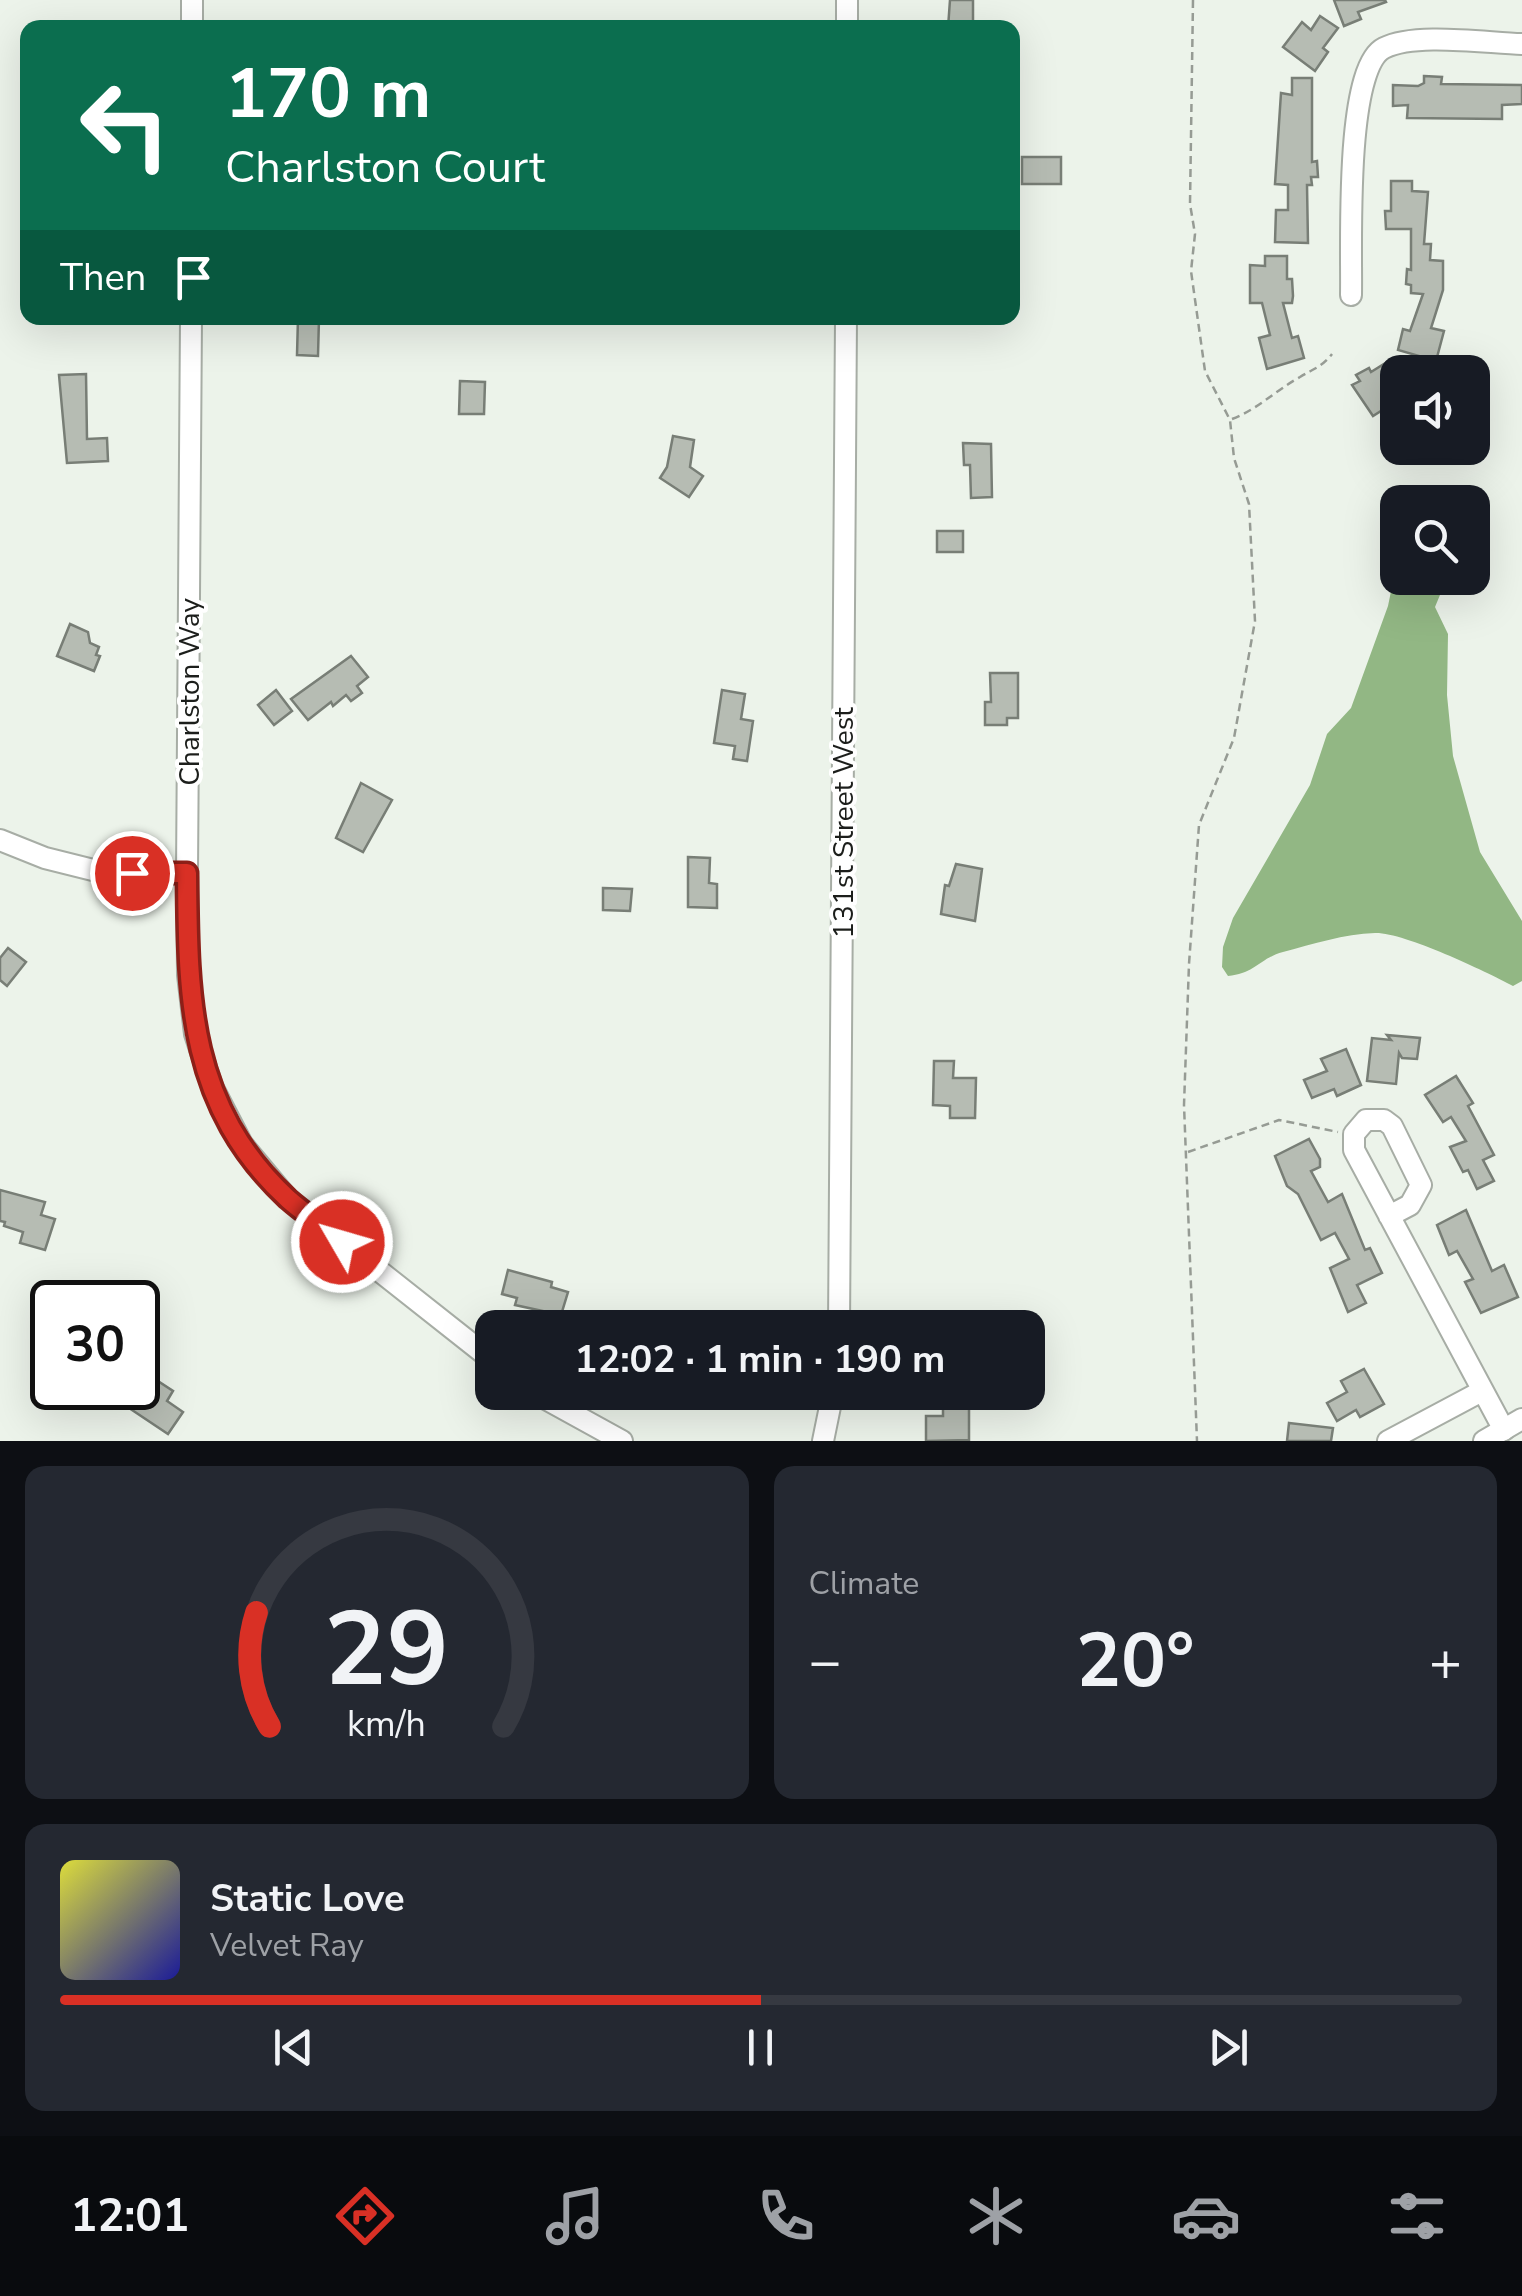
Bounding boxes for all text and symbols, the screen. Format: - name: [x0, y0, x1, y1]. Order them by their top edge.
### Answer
- text: 170 m: [225, 46, 431, 142]
- icon: left: [60, 60, 190, 190]
- text: Charlston Court: [225, 137, 545, 198]
- icon: arrive: [166, 250, 221, 305]
- text: Then: [60, 252, 146, 303]
- map controls: [1380, 355, 1490, 595]
- button: sound: [1380, 355, 1490, 465]
- button: search: [1380, 485, 1490, 595]
- street label: Charlston Way: [171, 598, 209, 786]
- street label: 131st Street West: [825, 707, 863, 939]
- pin: [90, 831, 175, 916]
- icon: arrive: [105, 846, 160, 901]
- position arrow: [290, 1190, 394, 1294]
- speed limit sign: 30: [30, 1280, 160, 1410]
- text: 12:02 · 1 min · 190 m: [575, 1334, 945, 1385]
- text: Climate: [809, 1562, 919, 1605]
- text: 29: [324, 1579, 449, 1721]
- text: 20°: [1076, 1610, 1194, 1712]
- text: −: [809, 1624, 842, 1699]
- text: +: [1429, 1624, 1462, 1699]
- text: km/h: [347, 1700, 426, 1749]
- text: Static Love: [210, 1873, 405, 1924]
- text: Velvet Ray: [210, 1924, 364, 1967]
- icon: previous: [266, 2020, 321, 2075]
- icon: pause: [733, 2020, 788, 2075]
- icon: next: [1201, 2020, 1256, 2075]
- icon: directions: [330, 2181, 400, 2251]
- icon: music: [540, 2181, 610, 2251]
- icon: phone: [751, 2181, 821, 2251]
- icon: climate: [961, 2181, 1031, 2251]
- icon: car: [1171, 2181, 1241, 2251]
- icon: filters: [1382, 2181, 1452, 2251]
- text: 12:01: [70, 2186, 189, 2247]

